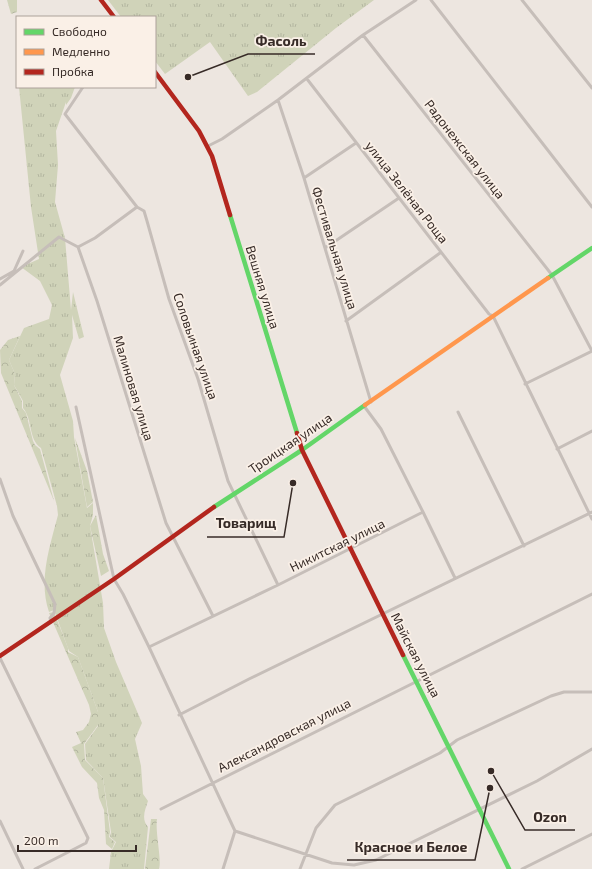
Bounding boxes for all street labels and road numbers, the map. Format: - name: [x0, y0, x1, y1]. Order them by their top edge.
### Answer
- street label: Радонежская улица: [421, 96, 509, 202]
- street label: улица Зелёная Роща: [362, 138, 452, 246]
- street label: Фестивальная улица: [309, 185, 361, 311]
- street label: Вешняя улица: [243, 243, 283, 331]
- street label: Соловьиная улица: [170, 290, 222, 402]
- street label: Малиновая улица: [110, 333, 158, 443]
- street label: Троицкая улица: [245, 409, 335, 477]
- street label: Никитская улица: [287, 515, 387, 575]
- street label: Майская улица: [388, 610, 444, 700]
- street label: Александровская улица: [215, 694, 353, 776]

